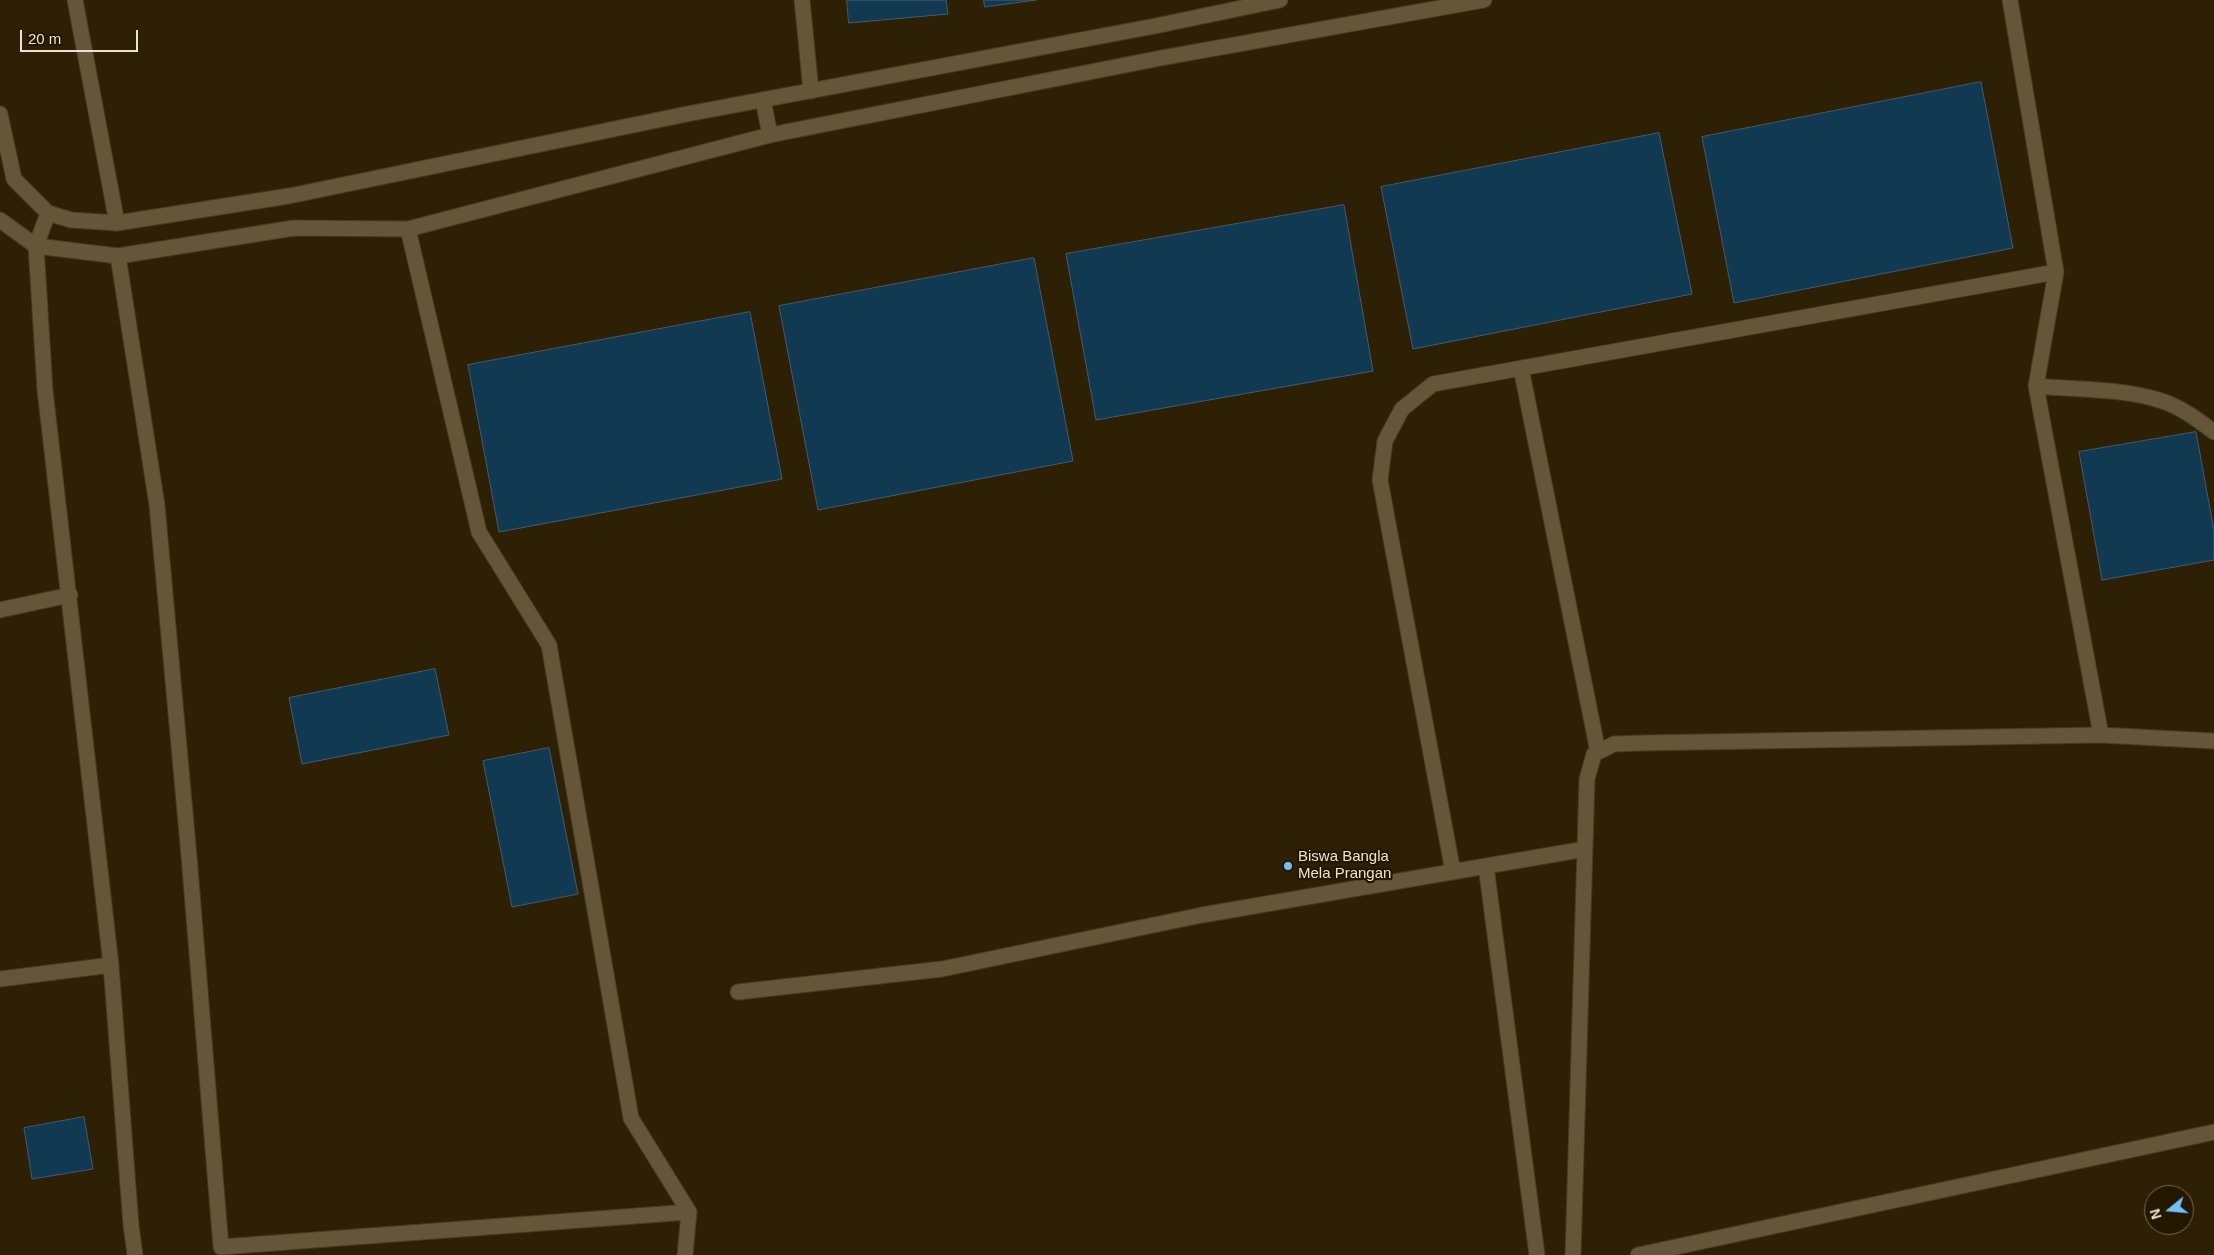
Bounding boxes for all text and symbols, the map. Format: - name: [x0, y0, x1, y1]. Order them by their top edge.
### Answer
- scale bar: [22, 20, 140, 52]
- text: 20 m: [28, 30, 61, 47]
- place label: Biswa Bangla Mela Prangan: [1298, 848, 1391, 883]
- marker: Biswa Bangla Mela Prangan: [1282, 860, 1294, 872]
- north arrow: [2144, 1185, 2194, 1235]
- text: N: [2146, 1207, 2165, 1221]

